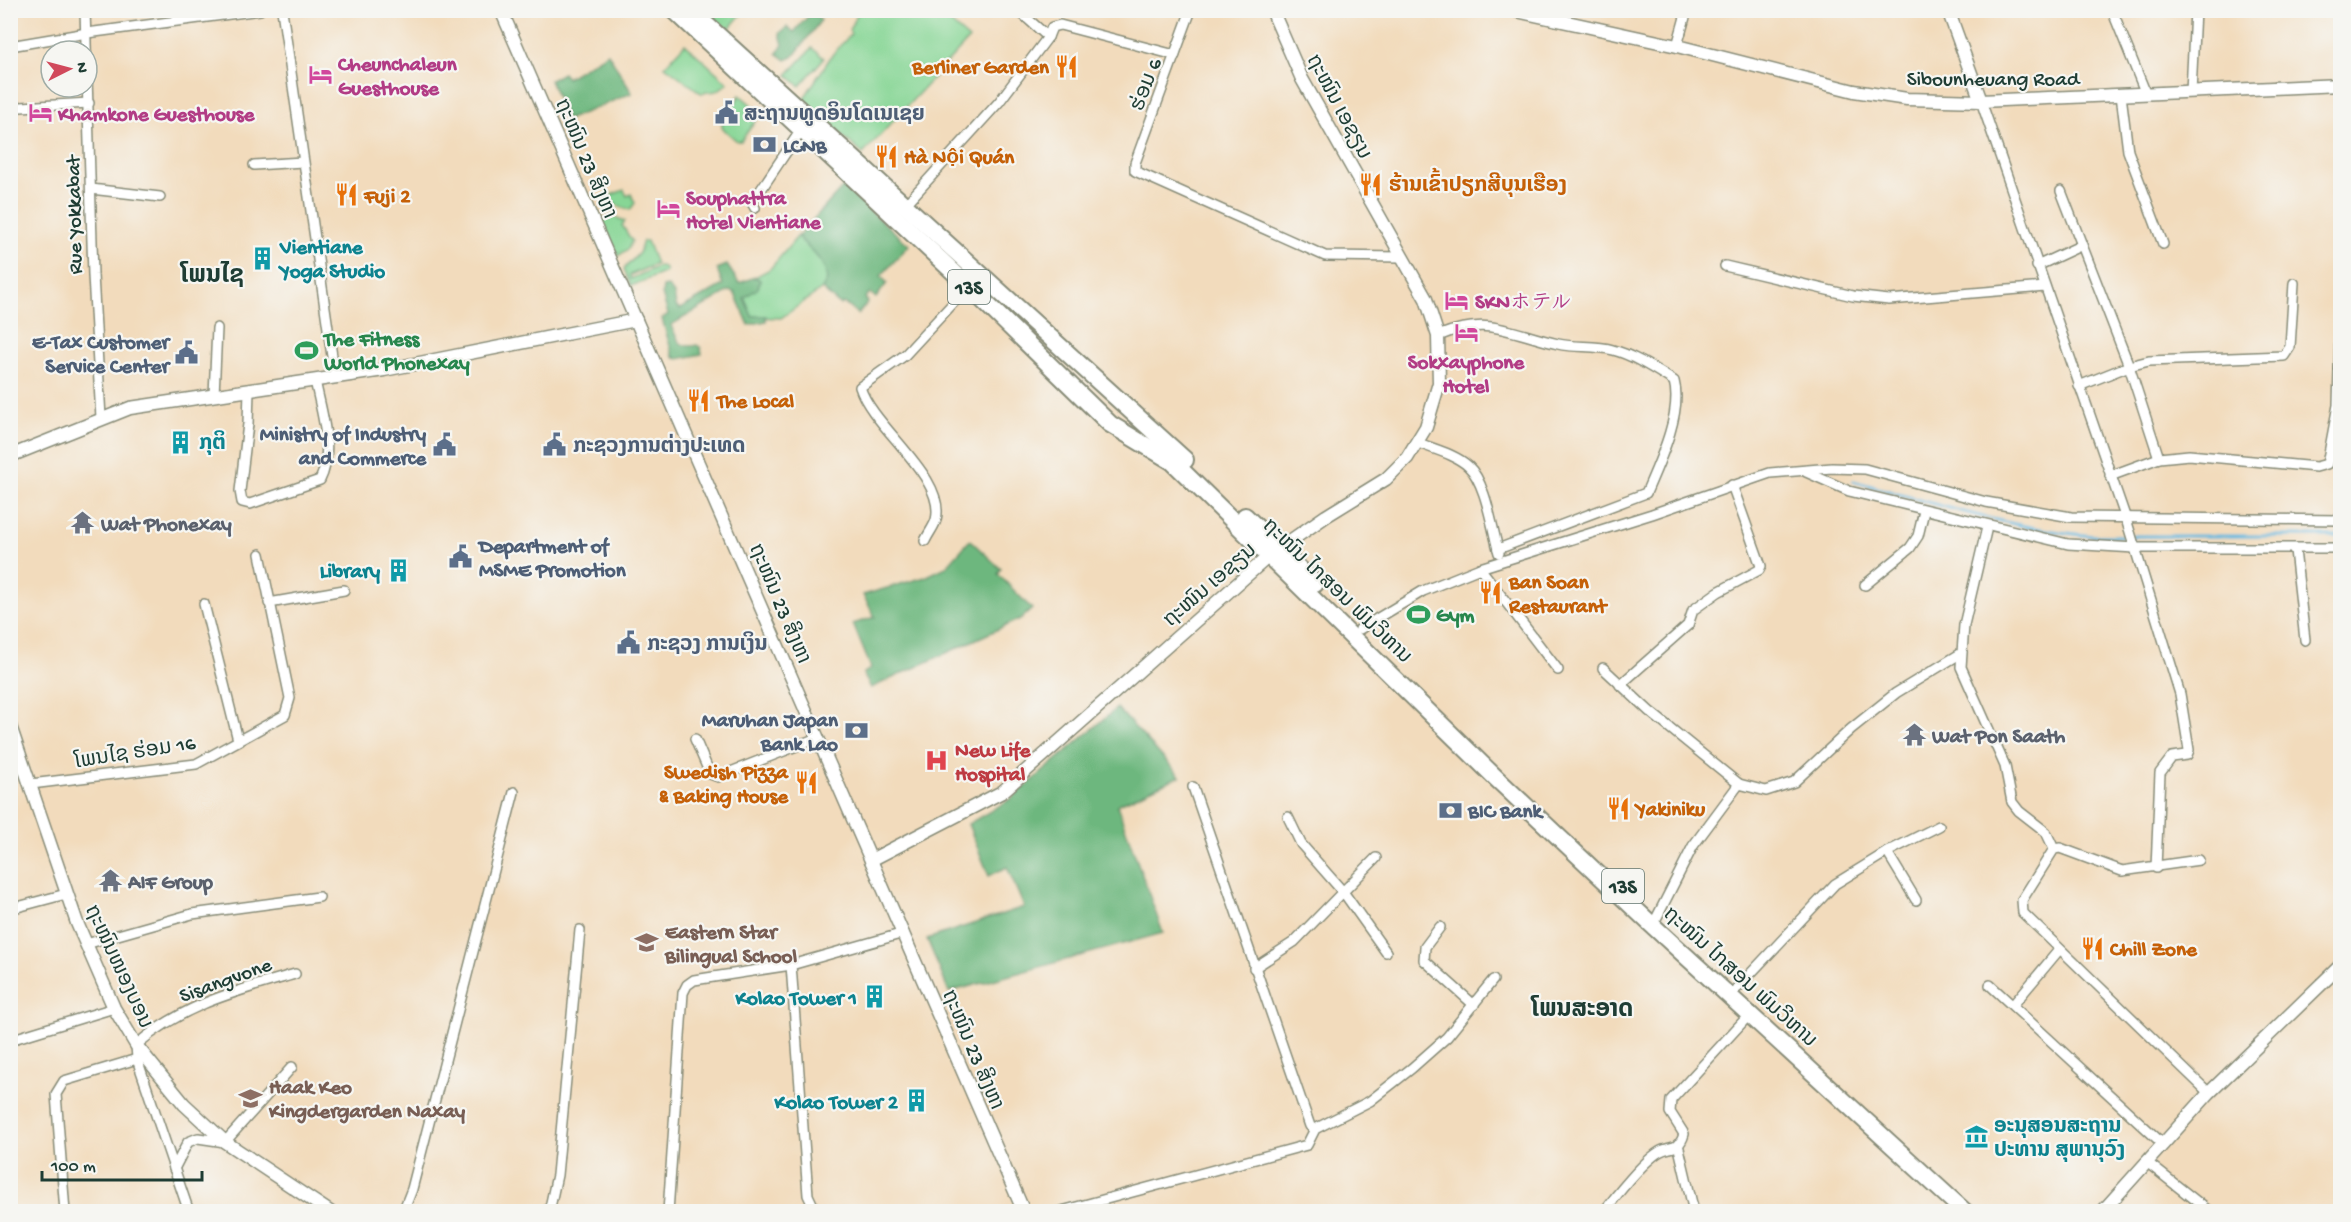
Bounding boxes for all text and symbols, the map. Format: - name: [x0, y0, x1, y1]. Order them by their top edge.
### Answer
- north arrow: [39, 39, 99, 99]
- street label: ຖະໜົນ ເອຊຽນ: [1299, 50, 1377, 165]
- restaurant icon: Berliner Garden: [1054, 53, 1080, 79]
- place label: Cheunchaleun Guesthouse: [337, 54, 458, 103]
- street label: ຮ່ອມ 6: [1125, 54, 1170, 115]
- place label: Berliner Garden: [911, 57, 1050, 82]
- text: N: [70, 62, 90, 75]
- hotel icon: Cheunchaleun Guesthouse: [307, 62, 333, 88]
- street label: Sibounheuang Road: [1907, 69, 2081, 94]
- street label: ຖະໜົນ 23 ສິງຫາ: [547, 94, 623, 223]
- hotel icon: Khamkone Guesthouse: [27, 100, 53, 126]
- public building icon: ສະຖານທູດອິນໂດເນເຊຍ: [713, 100, 739, 126]
- place label: ສະຖານທູດອິນໂດເນເຊຍ: [744, 101, 925, 129]
- place label: Khamkone Guesthouse: [57, 104, 255, 129]
- bank icon: LCNB: [752, 132, 778, 158]
- place label: LCNB: [783, 136, 828, 161]
- restaurant icon: Hà Nội Quán: [873, 143, 899, 169]
- place label: Hà Nội Quán: [904, 147, 1015, 172]
- street label: Rue Yokkabat: [63, 153, 90, 275]
- place label: ຮ້ານເຂົ້າປຽກສີບຸນເຮືອງ: [1389, 167, 1567, 200]
- restaurant icon: ຮ້ານເຂົ້າປຽກສີບຸນເຮືອງ: [1358, 171, 1384, 197]
- restaurant icon: Fuji 2: [333, 182, 359, 208]
- place label: Fuji 2: [363, 186, 411, 211]
- place label: Souphattra Hotel Vientiane: [686, 188, 822, 237]
- hotel icon: Souphattra Hotel Vientiane: [655, 196, 681, 222]
- place label: Vientiane Yoga Studio: [277, 237, 385, 286]
- building icon: Vientiane Yoga Studio: [249, 245, 275, 271]
- district label: ໂພນໄຊ: [179, 261, 244, 292]
- road number: 13S: [948, 270, 990, 304]
- hotel icon: SKNホテル: [1444, 288, 1470, 314]
- place label: SKNホテル: [1475, 292, 1572, 317]
- hotel icon: Sokxayphone Hotel: [1453, 320, 1479, 346]
- place label: The Fitness World Phonexay: [322, 329, 470, 378]
- place label: E-Tax Customer Service Center: [32, 332, 172, 381]
- sports icon: The Fitness World Phonexay: [293, 337, 319, 363]
- public building icon: E-Tax Customer Service Center: [174, 340, 200, 366]
- place label: Sokxayphone Hotel: [1408, 352, 1525, 401]
- restaurant icon: The Local: [686, 387, 712, 413]
- place label: The Local: [715, 391, 795, 416]
- place label: Ministry of Industry and Commerce: [260, 424, 427, 473]
- building icon: ກຸຕິ: [168, 429, 194, 455]
- place label: ກຸຕິ: [199, 430, 226, 458]
- public building icon: Ministry of Industry and Commerce: [431, 432, 457, 458]
- public building icon: ກະຊວງການຕ່າງປະເທດ: [542, 432, 568, 458]
- place label: ກະຊວງການຕ່າງປະເທດ: [573, 433, 745, 461]
- temple icon: Wat Phonexay: [70, 510, 96, 536]
- street label: ຖະໜົນ ໄກສອນ ພົມວິຫານ: [1256, 512, 1418, 670]
- place label: Wat Phonexay: [100, 514, 232, 539]
- place label: Department of MSME Promotion: [477, 536, 627, 585]
- street label: ຖະໜົນ ເອຊຽນ: [1158, 538, 1263, 634]
- street label: ຖະໜົນ 23 ສິງຫາ: [741, 539, 817, 668]
- public building icon: Department of MSME Promotion: [448, 544, 474, 570]
- building icon: Library: [385, 557, 411, 583]
- place label: Library: [320, 561, 381, 586]
- place label: Ban Soan Restaurant: [1508, 572, 1609, 621]
- restaurant icon: Ban Soan Restaurant: [1478, 580, 1504, 606]
- sports icon: Gym: [1405, 601, 1431, 627]
- place label: Gym: [1436, 605, 1475, 630]
- public building icon: ກະຊວງ ການເງິນ: [616, 630, 642, 656]
- place label: ກະຊວງ ການເງິນ: [647, 631, 768, 659]
- place label: Maruhan Japan Bank Lao: [702, 710, 839, 759]
- bank icon: Maruhan Japan Bank Lao: [843, 718, 869, 744]
- temple icon: Wat Pon Saath: [1901, 722, 1927, 748]
- place label: Wat Pon Saath: [1931, 726, 2066, 751]
- street label: ໂພນໄຊ ຮ່ອມ 16: [72, 731, 198, 776]
- place label: New Life Hospital: [955, 740, 1031, 789]
- hospital icon: New Life Hospital: [924, 748, 950, 774]
- place label: Swedish Pizza & Baking House: [659, 762, 789, 811]
- restaurant icon: Swedish Pizza & Baking House: [793, 770, 819, 796]
- restaurant icon: Yakiniku: [1605, 795, 1631, 821]
- bank icon: BIC Bank: [1437, 797, 1463, 823]
- place label: Yakiniku: [1633, 799, 1705, 824]
- place label: BIC Bank: [1467, 801, 1545, 826]
- temple icon: AIF Group: [97, 868, 123, 894]
- road number: 13S: [1602, 869, 1644, 903]
- place label: AIF Group: [127, 872, 214, 897]
- street label: ຖະໜົນໜອງບອນ: [77, 901, 158, 1033]
- street label: ຖະໜົນ ໄກສອນ ພົມວິຫານ: [1657, 901, 1823, 1054]
- place label: Eastern Star Bilingual School: [664, 922, 797, 971]
- school or university icon: Eastern Star Bilingual School: [634, 930, 660, 956]
- restaurant icon: Chill Zone: [2079, 935, 2105, 961]
- place label: Chill Zone: [2109, 939, 2198, 964]
- street label: Sisangvone: [177, 954, 277, 1011]
- building icon: Kolao Tower 1: [862, 984, 888, 1010]
- street label: ຖະໜົນ 23 ສິງຫາ: [934, 985, 1010, 1114]
- place label: Kolao Tower 1: [734, 988, 857, 1013]
- district label: ໂພນສະອາດ: [1530, 995, 1633, 1026]
- place label: Haak Keo Kingdergarden Naxay: [268, 1077, 466, 1126]
- school or university icon: Haak Keo Kingdergarden Naxay: [238, 1085, 264, 1111]
- building icon: Kolao Tower 2: [903, 1088, 929, 1114]
- place label: Kolao Tower 2: [774, 1092, 899, 1117]
- place label: ອະນຸສອນສະຖານ ປະທານ ສຸພານຸວົງ: [1994, 1116, 2125, 1165]
- museum icon: ອະນຸສອນສະຖານ ປະທານ ສຸພານຸວົງ: [1963, 1124, 1989, 1150]
- scale bar: [42, 1144, 202, 1182]
- text: 100 m: [50, 1157, 96, 1178]

